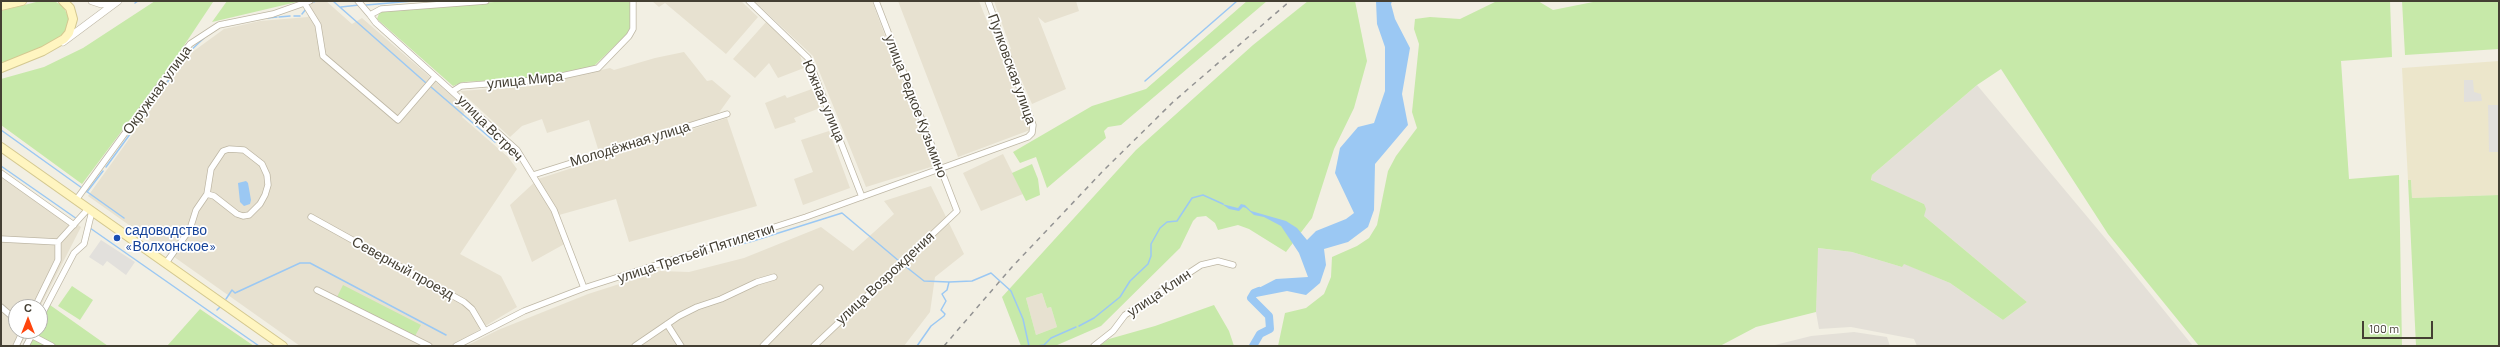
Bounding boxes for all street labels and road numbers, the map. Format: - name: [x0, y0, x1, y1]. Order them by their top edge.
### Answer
- street label: Пулковская улица: [984, 11, 1040, 127]
- street label: улица Редкое Кузьмино: [881, 32, 951, 180]
- street label: Окружная улица: [119, 42, 195, 138]
- street label: Южная улица: [799, 57, 849, 145]
- street label: улица Мира: [486, 68, 564, 92]
- street label: улица Встреч: [453, 91, 527, 165]
- street label: Молодёжная улица: [568, 118, 692, 170]
- street label: улица Третьей Пятилетки: [615, 220, 777, 286]
- street label: улица Возрождения: [832, 228, 938, 328]
- street label: Северный проезд: [349, 233, 457, 303]
- street label: улица Клин: [1124, 266, 1194, 320]

